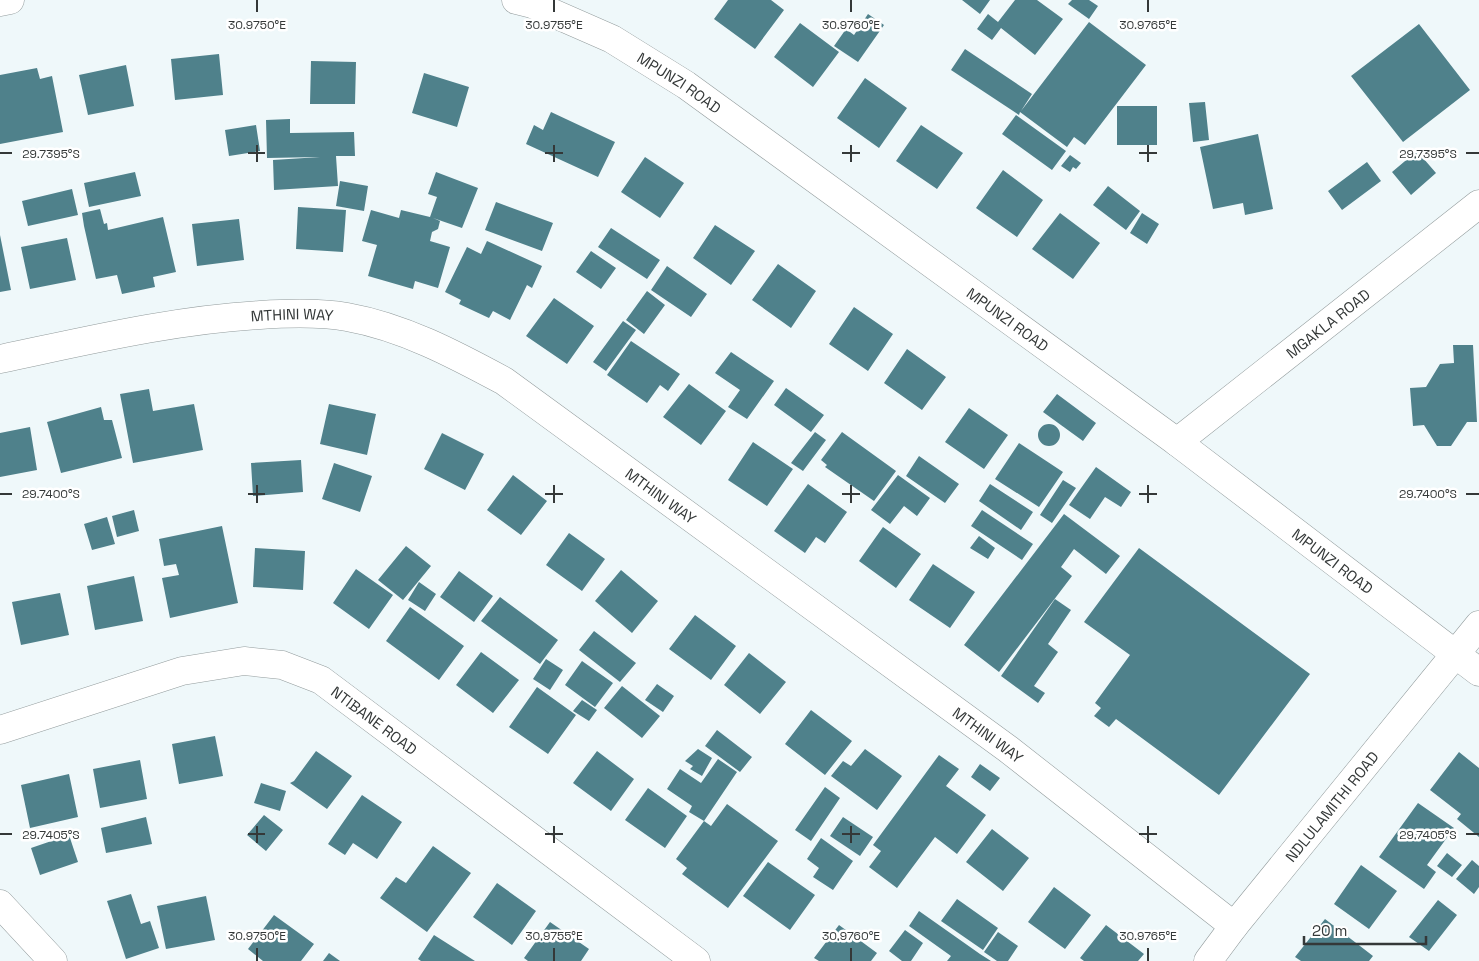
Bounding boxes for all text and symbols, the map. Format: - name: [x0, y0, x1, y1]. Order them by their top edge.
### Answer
- text: 30.9750°E: [228, 17, 286, 33]
- text: 30.9755°E: [525, 17, 583, 33]
- text: 30.9760°E: [822, 17, 880, 33]
- text: 30.9765°E: [1119, 17, 1177, 33]
- street label: MPUNZI ROAD: [634, 48, 725, 117]
- text: 29.7395°S: [22, 146, 80, 162]
- text: 29.7395°S: [1399, 146, 1457, 162]
- street label: MPUNZI ROAD: [963, 283, 1053, 355]
- street label: MGAKLA ROAD: [1282, 284, 1374, 362]
- street label: MTHINI WAY: [250, 304, 334, 325]
- street label: MTHINI WAY: [622, 464, 700, 528]
- text: 29.7400°S: [22, 486, 80, 502]
- text: 29.7400°S: [1399, 486, 1457, 502]
- street label: MPUNZI ROAD: [1289, 524, 1377, 598]
- street label: NTIBANE ROAD: [328, 682, 421, 759]
- street label: MTHINI WAY: [949, 702, 1027, 767]
- street label: NDLULAMITHI ROAD: [1281, 747, 1382, 865]
- text: 29.7405°S: [22, 827, 80, 843]
- text: 29.7405°S: [1399, 827, 1457, 843]
- scale bar: [1304, 914, 1426, 946]
- text: 20 m: [1312, 921, 1347, 940]
- text: 30.9750°E: [228, 928, 286, 944]
- text: 30.9755°E: [525, 928, 583, 944]
- text: 30.9760°E: [822, 928, 880, 944]
- text: 30.9765°E: [1119, 928, 1177, 944]

